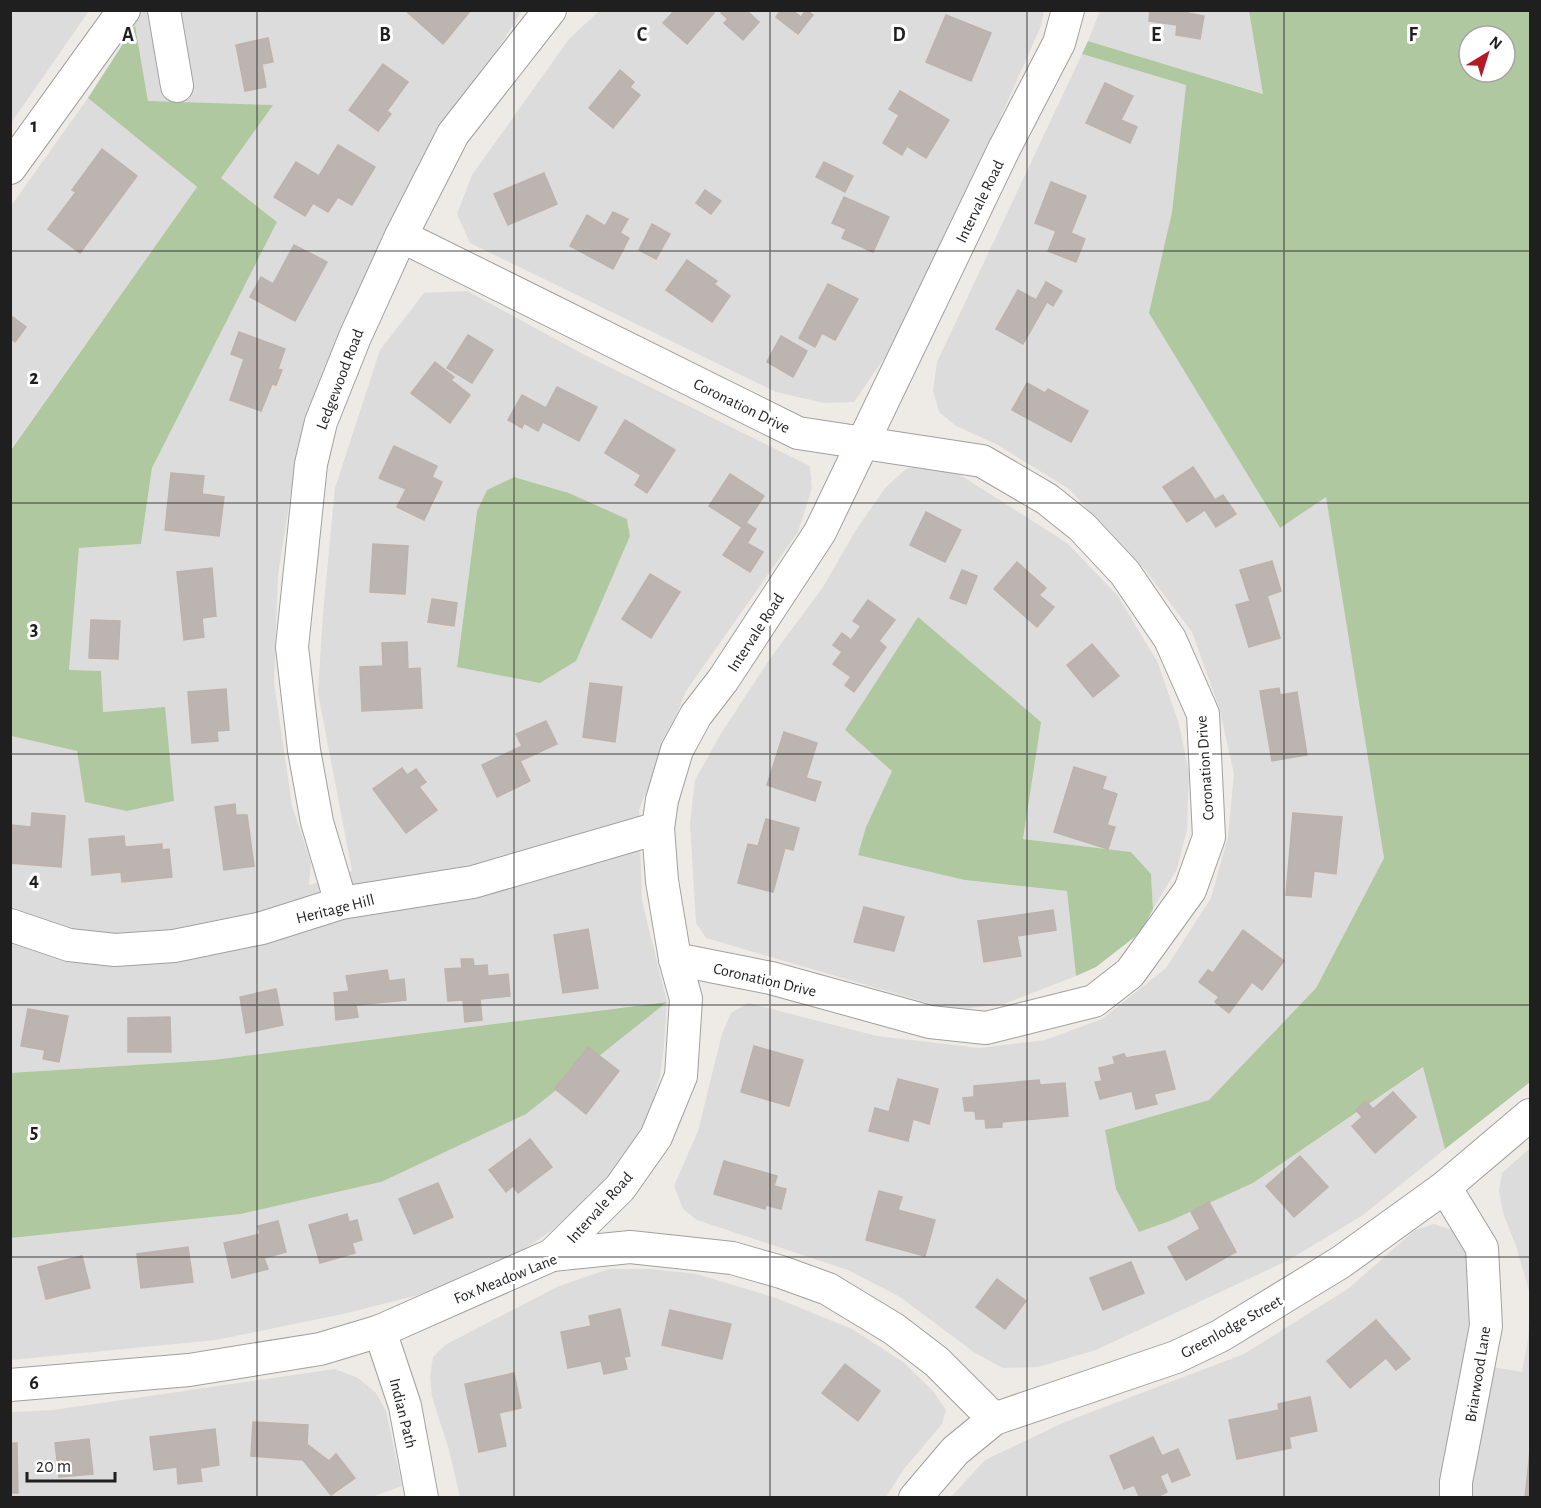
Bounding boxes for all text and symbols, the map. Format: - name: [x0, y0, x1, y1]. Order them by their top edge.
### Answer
- north arrow: [1457, 24, 1517, 84]
- text: A: [122, 25, 134, 45]
- text: B: [379, 25, 391, 45]
- text: C: [637, 25, 648, 45]
- text: D: [892, 25, 906, 45]
- text: E: [1151, 25, 1161, 45]
- text: F: [1408, 25, 1418, 45]
- text: N: [1486, 33, 1505, 53]
- text: 1: [30, 116, 38, 136]
- street label: Intervale Road: [953, 158, 1007, 245]
- street label: Ledgewood Road: [313, 327, 366, 432]
- text: 2: [29, 368, 39, 388]
- street label: Coronation Drive: [691, 376, 792, 436]
- street label: Intervale Road: [725, 591, 787, 675]
- text: 3: [30, 619, 38, 639]
- street label: Coronation Drive: [1193, 715, 1217, 821]
- text: 4: [29, 870, 39, 890]
- street label: Heritage Hill: [294, 892, 376, 926]
- street label: Coronation Drive: [712, 960, 818, 1000]
- text: 5: [30, 1122, 38, 1142]
- street label: Intervale Road: [564, 1169, 636, 1246]
- street label: Fox Meadow Lane: [452, 1251, 559, 1307]
- street label: Greenlodge Street: [1178, 1292, 1285, 1361]
- street label: Briarwood Lane: [1463, 1325, 1493, 1423]
- text: 6: [29, 1373, 39, 1393]
- street label: Indian Path: [387, 1377, 419, 1450]
- scale bar: [27, 1445, 116, 1483]
- text: 20 m: [36, 1458, 71, 1476]

